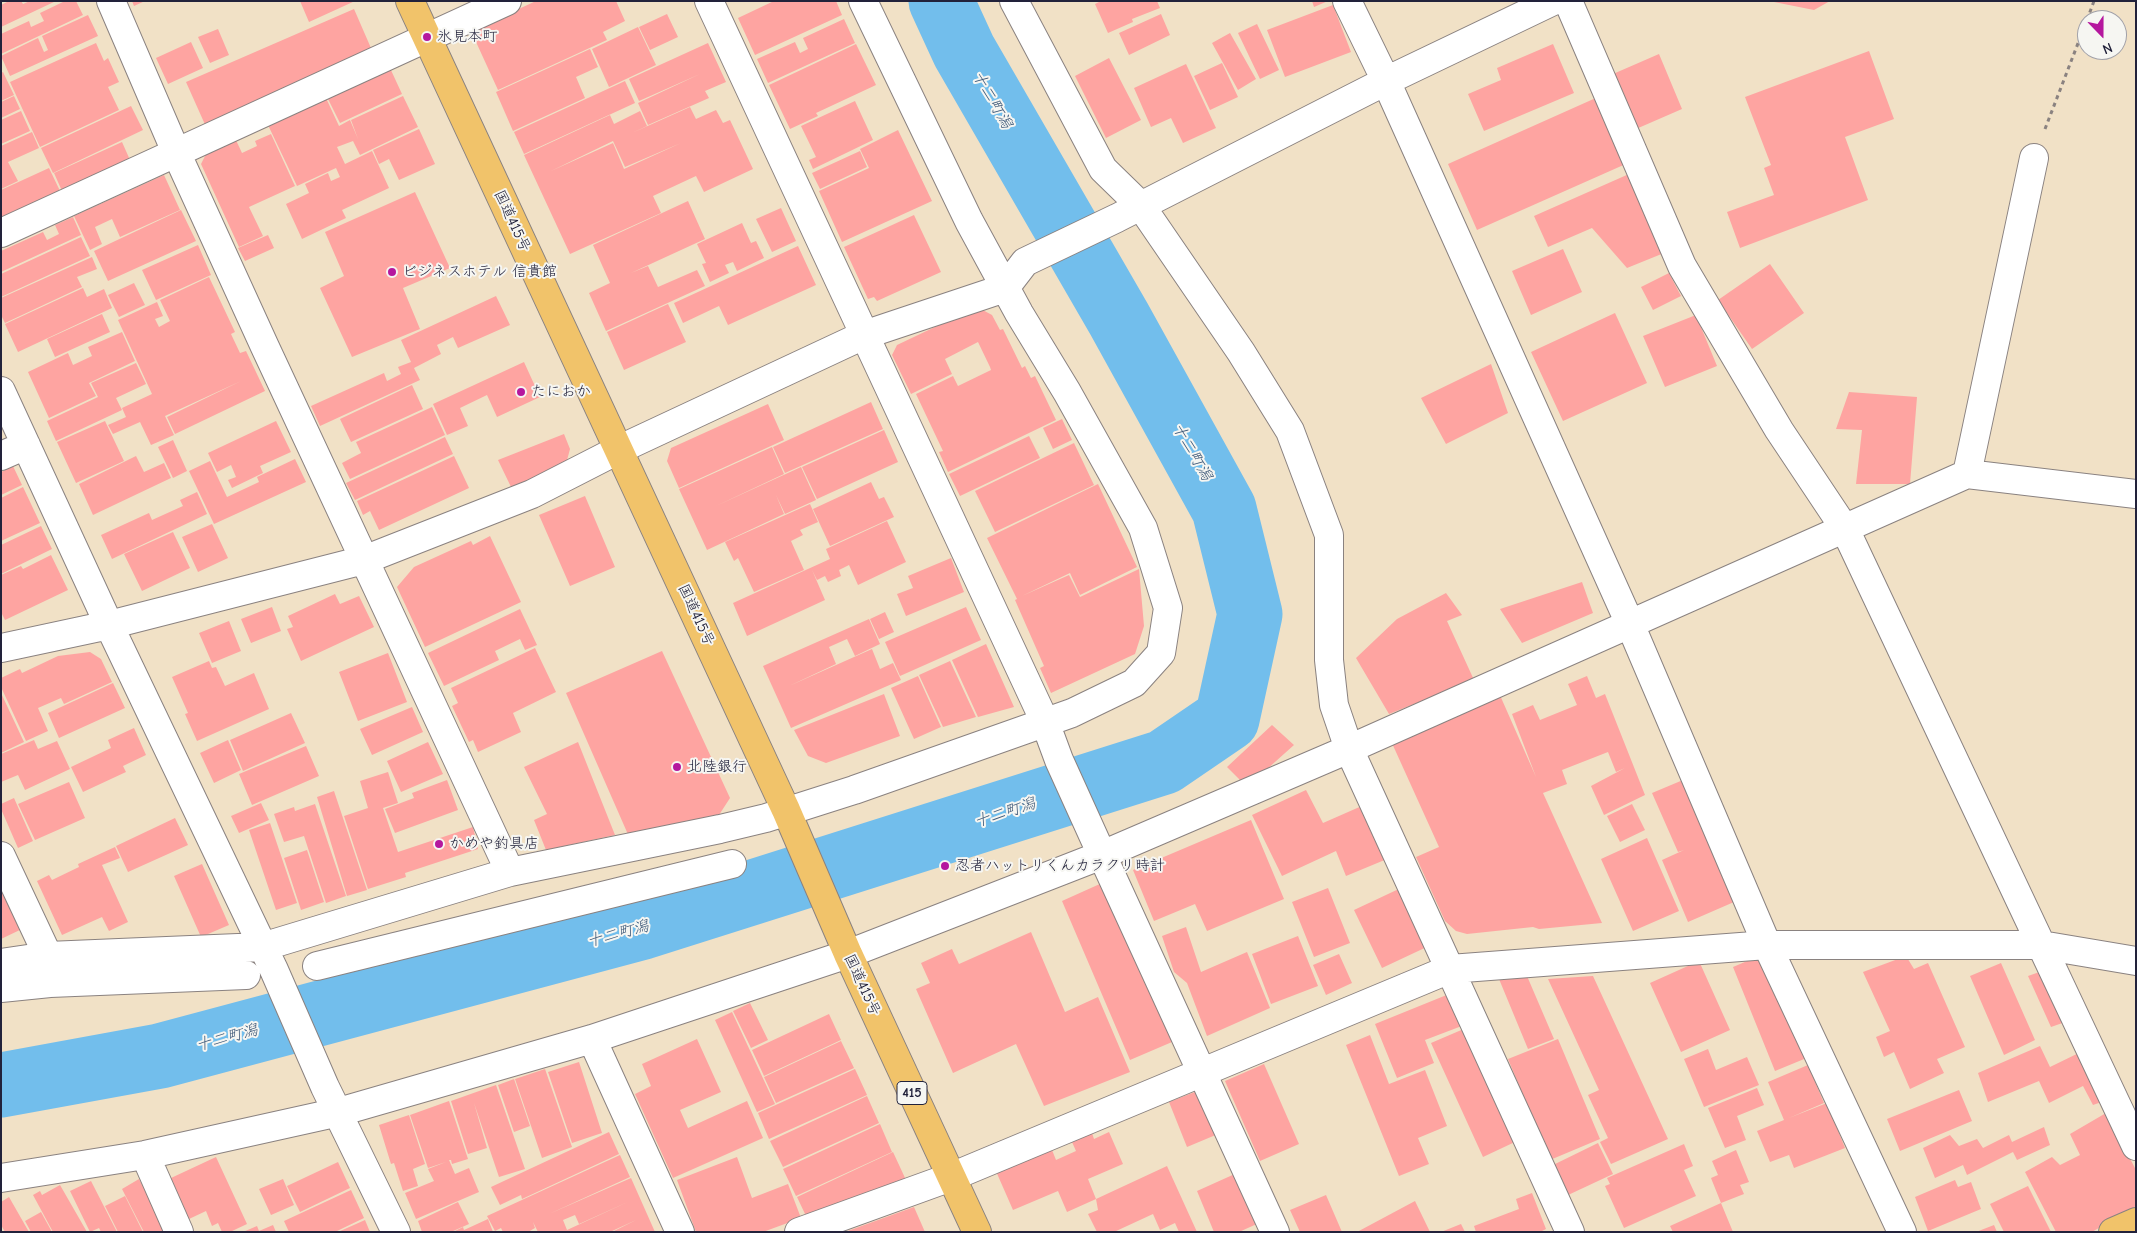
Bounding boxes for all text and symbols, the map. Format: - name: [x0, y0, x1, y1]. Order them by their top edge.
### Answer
- north arrow: [2077, 10, 2127, 60]
- place label: 氷見本町: [437, 28, 497, 46]
- marker: 氷見本町: [421, 31, 433, 43]
- text: N: [2100, 39, 2115, 58]
- water label: 十二町潟: [968, 67, 1016, 133]
- street label: 国道415号: [490, 187, 534, 255]
- place label: ビジネスホテル 信貴館: [402, 263, 557, 281]
- marker: ビジネスホテル 信貴館: [386, 266, 398, 278]
- place label: たにおか: [531, 383, 591, 401]
- marker: たにおか: [515, 386, 527, 398]
- water label: 十二町潟: [1168, 419, 1216, 485]
- street label: 国道415号: [674, 581, 718, 649]
- place label: 北陸銀行: [687, 758, 747, 776]
- marker: 北陸銀行: [671, 761, 683, 773]
- water label: 十二町潟: [972, 794, 1038, 832]
- place label: かめや釣具店: [449, 835, 539, 853]
- marker: かめや釣具店: [433, 838, 445, 850]
- place label: 忍者ハットリくんカラクリ時計: [955, 857, 1165, 875]
- marker: 忍者ハットリくんカラクリ時計: [939, 860, 951, 872]
- water label: 十二町潟: [585, 916, 651, 952]
- street label: 国道415号: [840, 951, 884, 1019]
- water label: 十二町潟: [194, 1020, 260, 1056]
- road number: 415: [897, 1082, 927, 1104]

